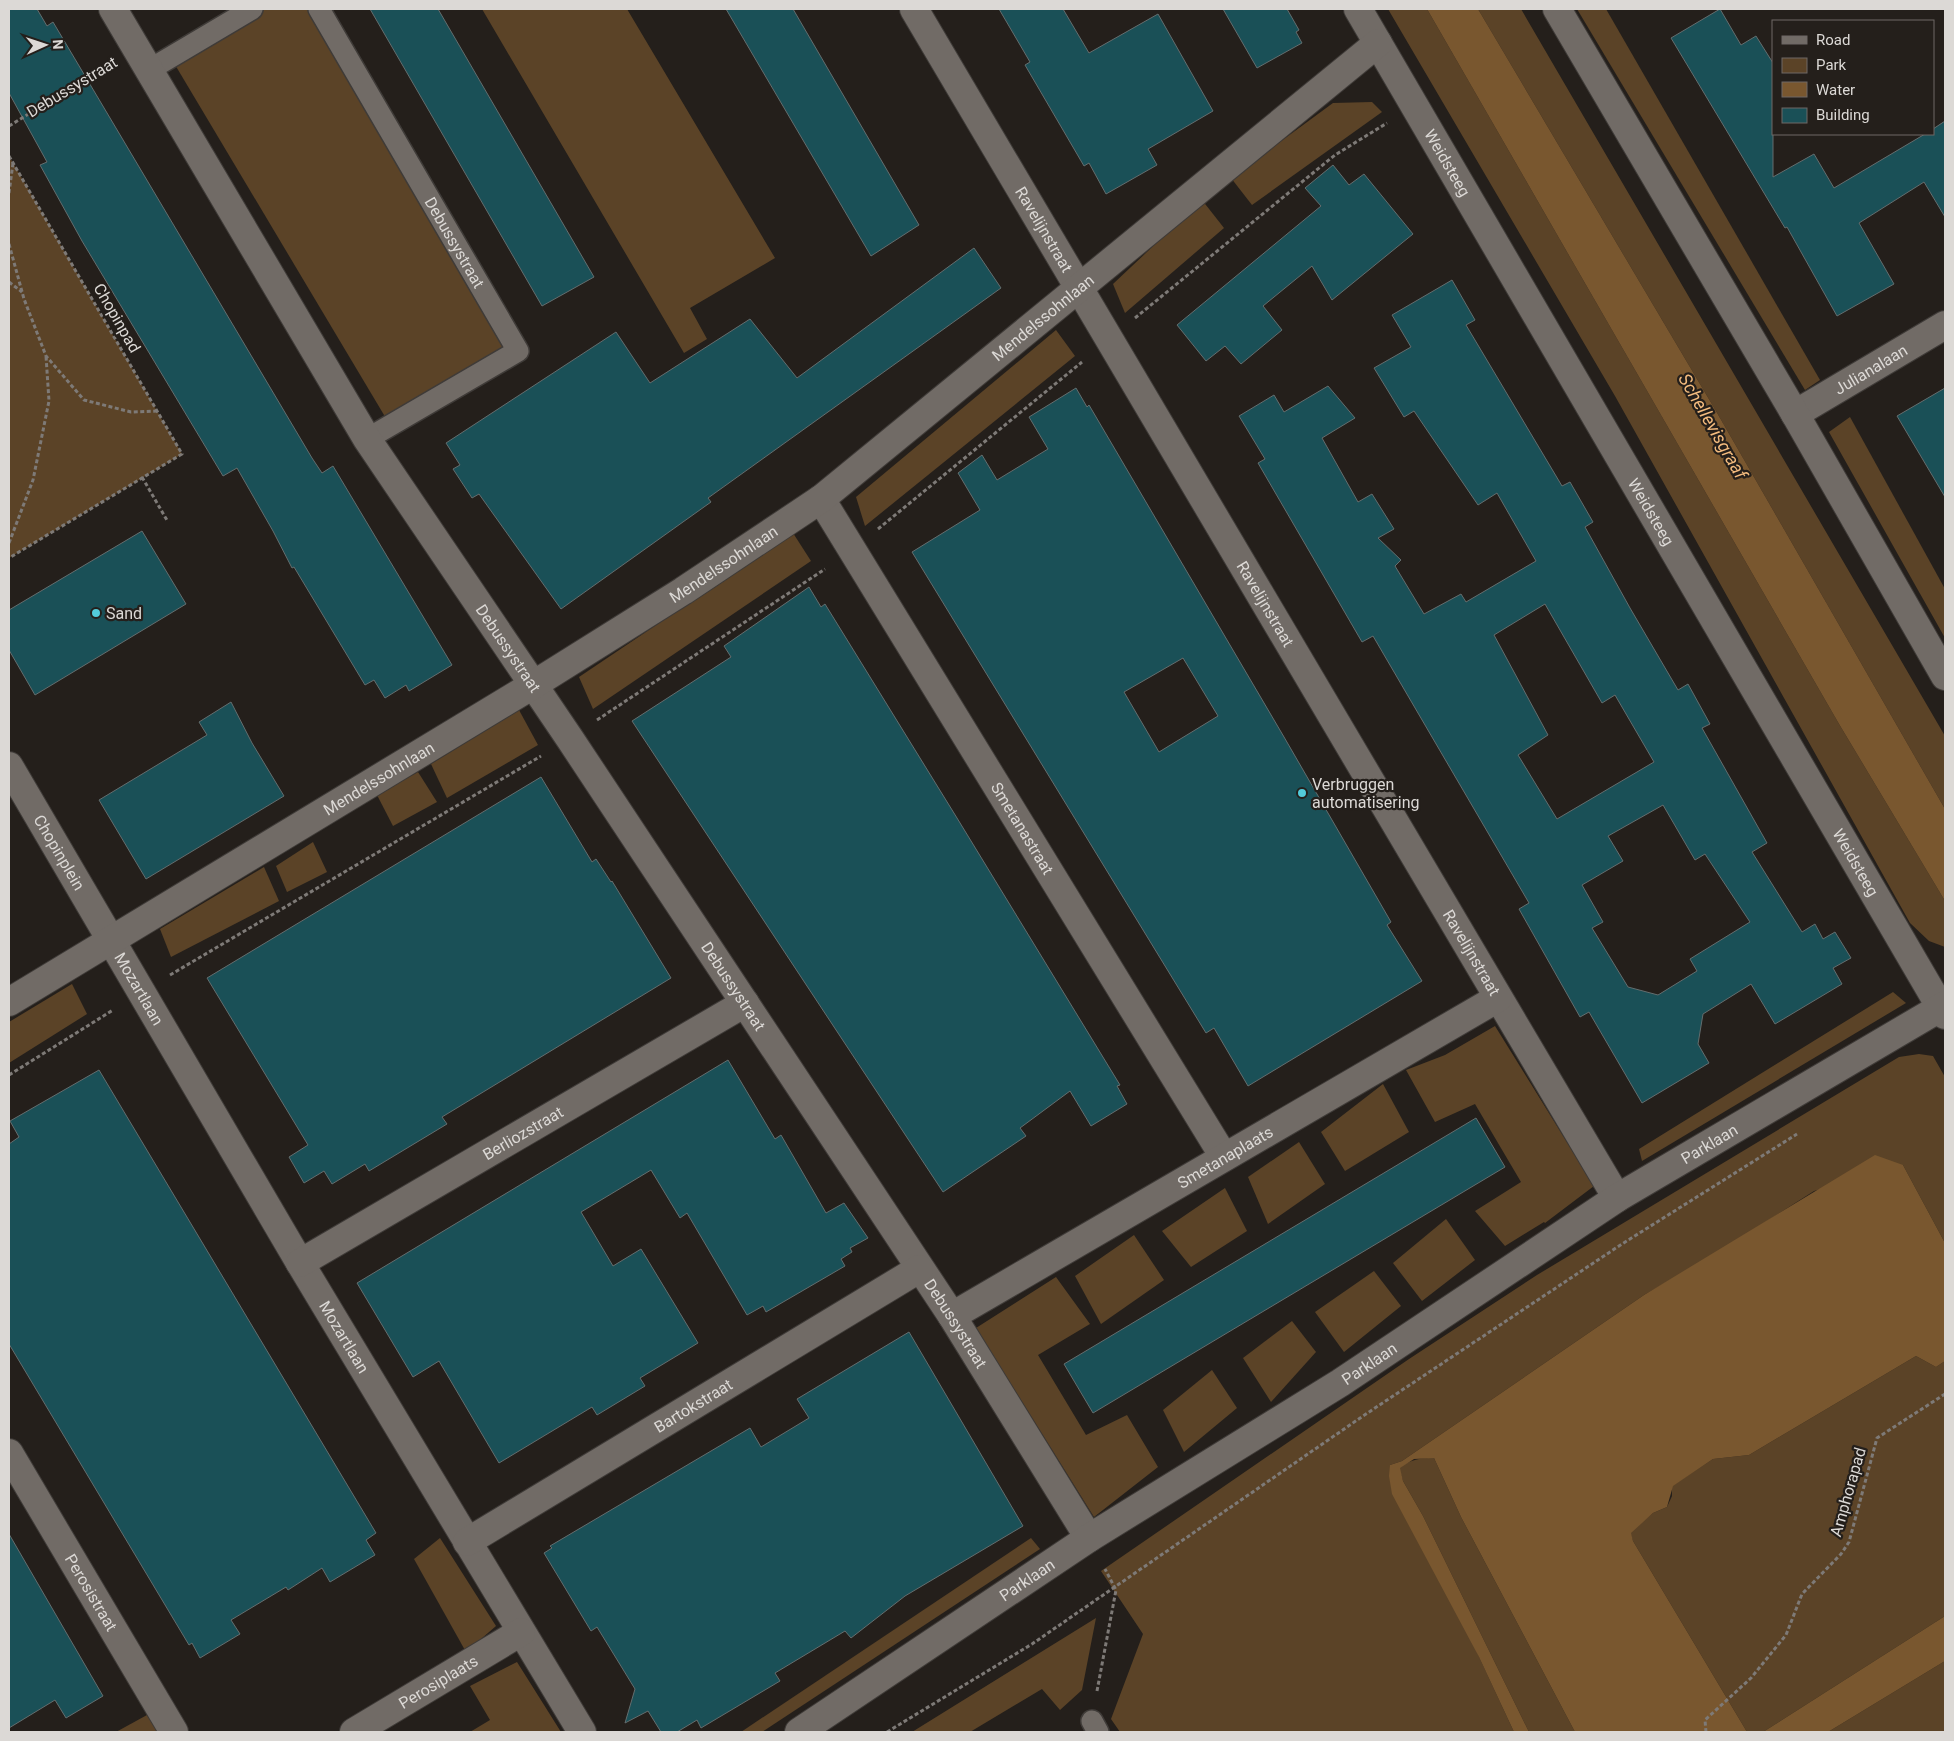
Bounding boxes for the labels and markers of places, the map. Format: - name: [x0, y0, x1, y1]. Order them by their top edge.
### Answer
- place label: Sand: [106, 604, 142, 623]
- marker: Sand: [90, 607, 102, 619]
- place label: Verbruggen automatisering: [1312, 775, 1419, 812]
- marker: Verbruggen automatisering: [1296, 787, 1308, 799]

